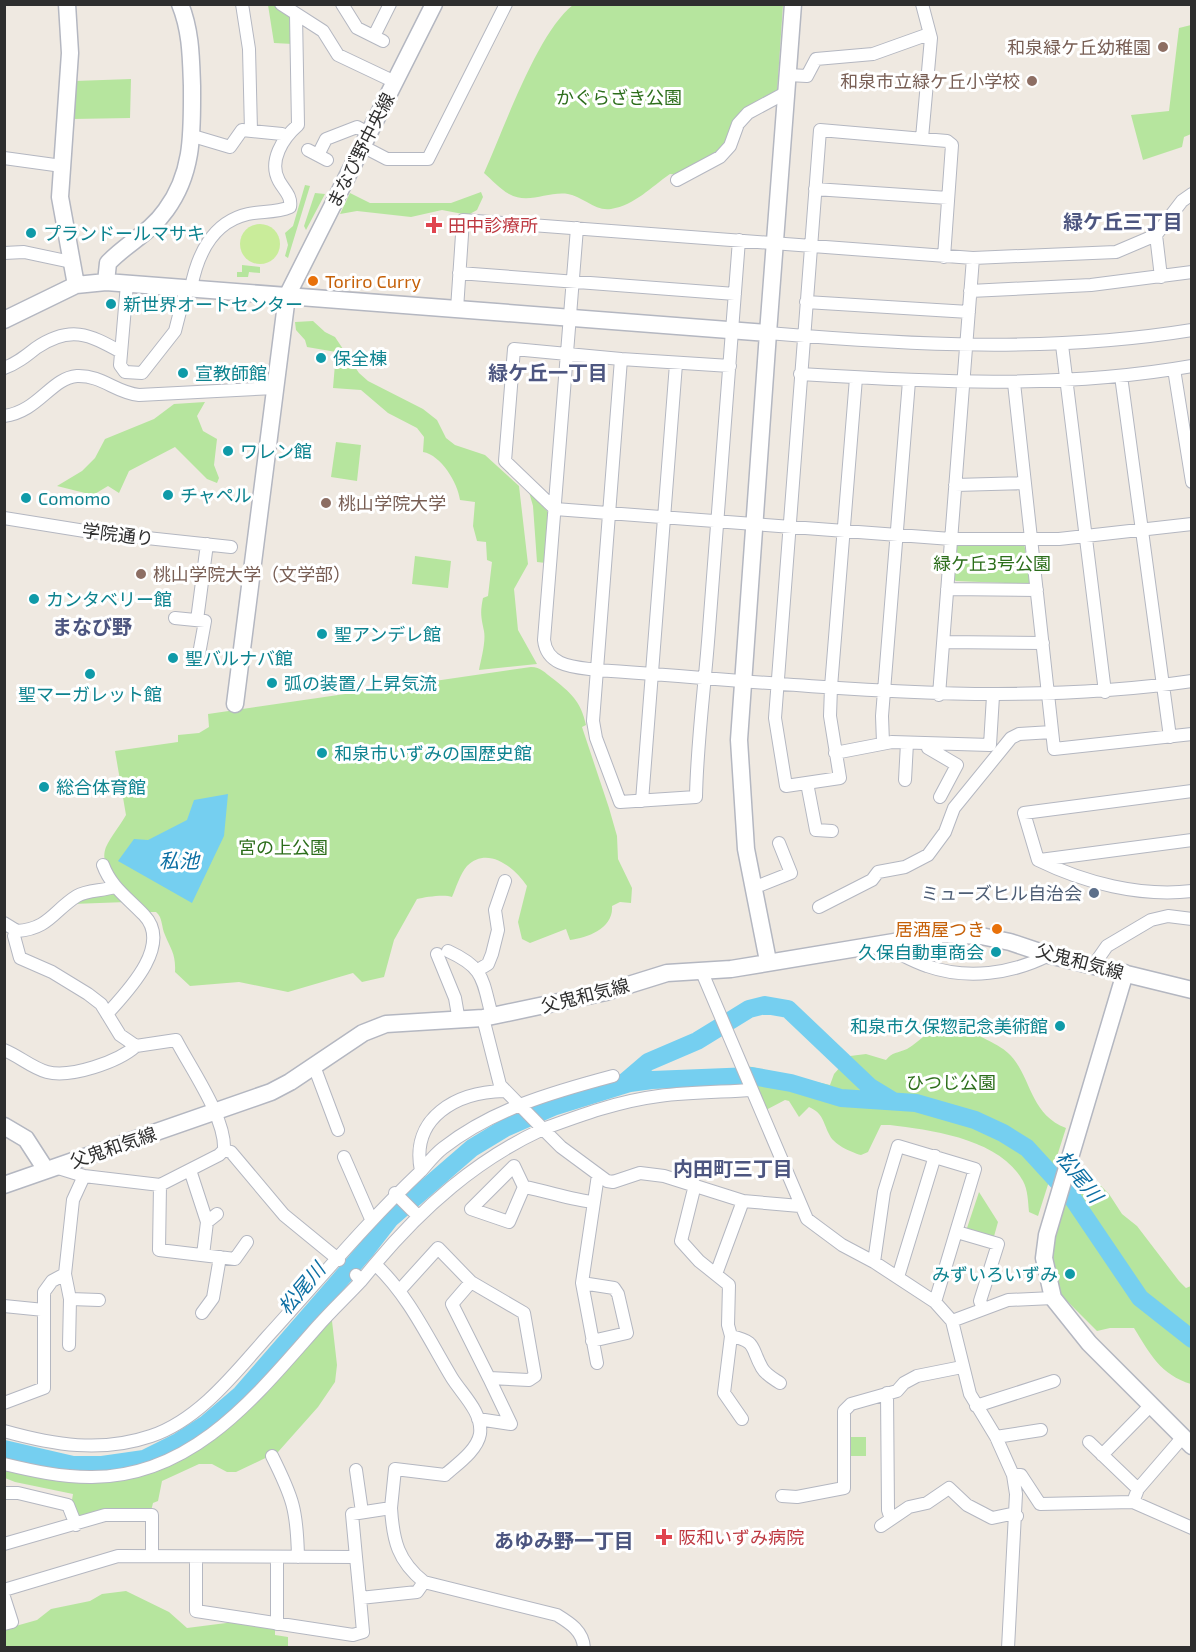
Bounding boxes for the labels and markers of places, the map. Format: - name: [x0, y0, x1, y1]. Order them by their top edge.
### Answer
- place label: 和泉緑ケ丘幼稚園: [1007, 36, 1151, 58]
- marker: 和泉緑ケ丘幼稚園: [1156, 40, 1170, 54]
- place label: 和泉市立緑ケ丘小学校: [840, 70, 1020, 92]
- marker: 和泉市立緑ケ丘小学校: [1025, 74, 1039, 88]
- place label: 田中診療所: [448, 214, 538, 236]
- marker: 田中診療所: [425, 216, 443, 234]
- place label: プランドールマサキ: [43, 222, 205, 244]
- marker: プランドールマサキ: [24, 226, 38, 240]
- place label: Toriro Curry: [325, 270, 422, 292]
- marker: Toriro Curry: [306, 274, 320, 288]
- place label: 新世界オートセンター: [123, 293, 303, 315]
- marker: 新世界オートセンター: [104, 297, 118, 311]
- place label: 保全棟: [333, 347, 387, 369]
- marker: 保全棟: [314, 351, 328, 365]
- place label: 宣教師館: [195, 362, 267, 384]
- marker: 宣教師館: [176, 366, 190, 380]
- place label: ワレン館: [240, 440, 312, 462]
- marker: ワレン館: [221, 444, 235, 458]
- place label: チャペル: [180, 484, 252, 506]
- place label: Comomo: [38, 487, 110, 509]
- marker: チャペル: [161, 488, 175, 502]
- marker: Comomo: [19, 491, 33, 505]
- place label: 桃山学院大学: [338, 492, 446, 514]
- marker: 桃山学院大学: [319, 496, 333, 510]
- place label: 桃山学院大学（文学部）: [153, 563, 351, 585]
- marker: 桃山学院大学（文学部）: [134, 567, 148, 581]
- place label: カンタベリー館: [46, 588, 172, 610]
- marker: カンタベリー館: [27, 592, 41, 606]
- place label: 聖アンデレ館: [334, 623, 441, 645]
- marker: 聖アンデレ館: [315, 627, 329, 641]
- place label: 聖バルナバ館: [185, 647, 293, 669]
- marker: 聖バルナバ館: [166, 651, 180, 665]
- marker: 聖マーガレット館: [83, 667, 97, 681]
- place label: 弧の装置/上昇気流: [284, 672, 437, 694]
- marker: 弧の装置/上昇気流: [265, 676, 279, 690]
- place label: 聖マーガレット館: [18, 683, 162, 705]
- place label: 和泉市いずみの国歴史館: [334, 742, 532, 764]
- marker: 和泉市いずみの国歴史館: [315, 746, 329, 760]
- place label: 総合体育館: [56, 776, 146, 798]
- marker: 総合体育館: [37, 780, 51, 794]
- place label: ミューズヒル自治会: [921, 882, 1082, 904]
- marker: ミューズヒル自治会: [1087, 886, 1101, 900]
- place label: 居酒屋つき: [895, 918, 985, 940]
- marker: 居酒屋つき: [990, 922, 1004, 936]
- place label: 久保自動車商会: [858, 941, 984, 963]
- marker: 久保自動車商会: [989, 945, 1003, 959]
- place label: 和泉市久保惣記念美術館: [850, 1015, 1048, 1037]
- marker: 和泉市久保惣記念美術館: [1053, 1019, 1067, 1033]
- place label: みずいろいずみ: [932, 1263, 1058, 1285]
- marker: みずいろいずみ: [1063, 1267, 1077, 1281]
- place label: 阪和いずみ病院: [678, 1526, 804, 1548]
- marker: 阪和いずみ病院: [655, 1528, 673, 1546]

